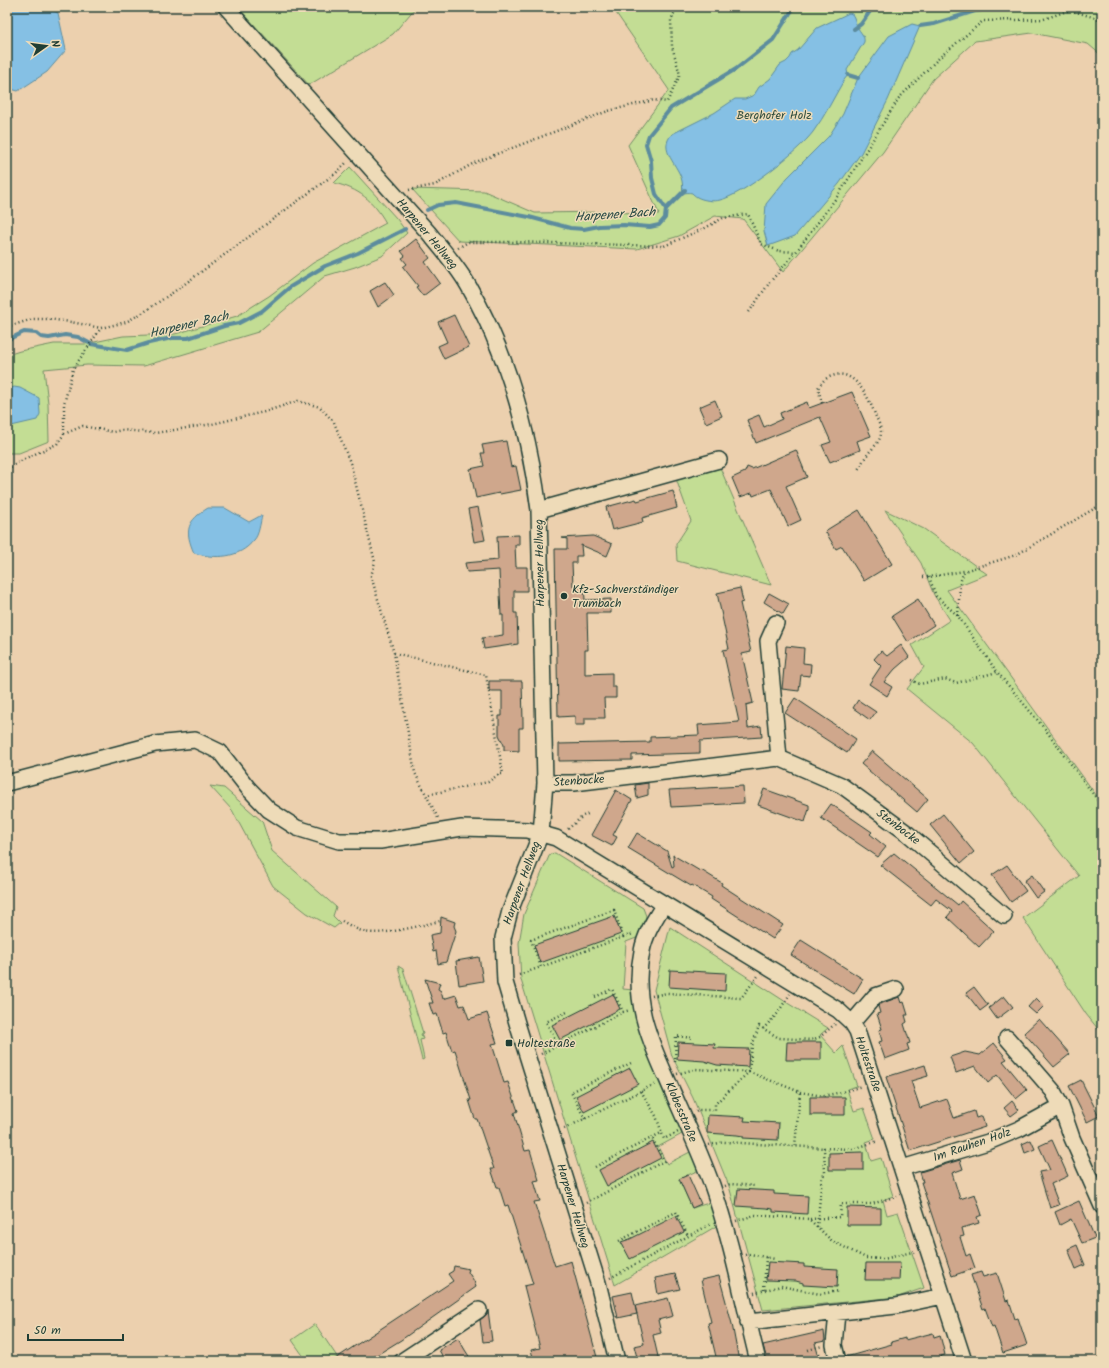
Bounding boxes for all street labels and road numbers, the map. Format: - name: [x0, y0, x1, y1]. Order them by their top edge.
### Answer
- street label: Harpener Hellweg: [391, 194, 463, 274]
- street label: Harpener Hellweg: [530, 519, 550, 607]
- street label: Stenbocke: [553, 770, 606, 792]
- street label: Stenbocke: [872, 804, 925, 850]
- street label: Harpener Hellweg: [498, 838, 546, 928]
- street label: Holtestraße: [850, 1033, 887, 1095]
- street label: Klobesstraße: [660, 1079, 702, 1146]
- street label: Im Rauhen Holz: [931, 1123, 1013, 1167]
- street label: Harpener Hellweg: [551, 1161, 595, 1251]

